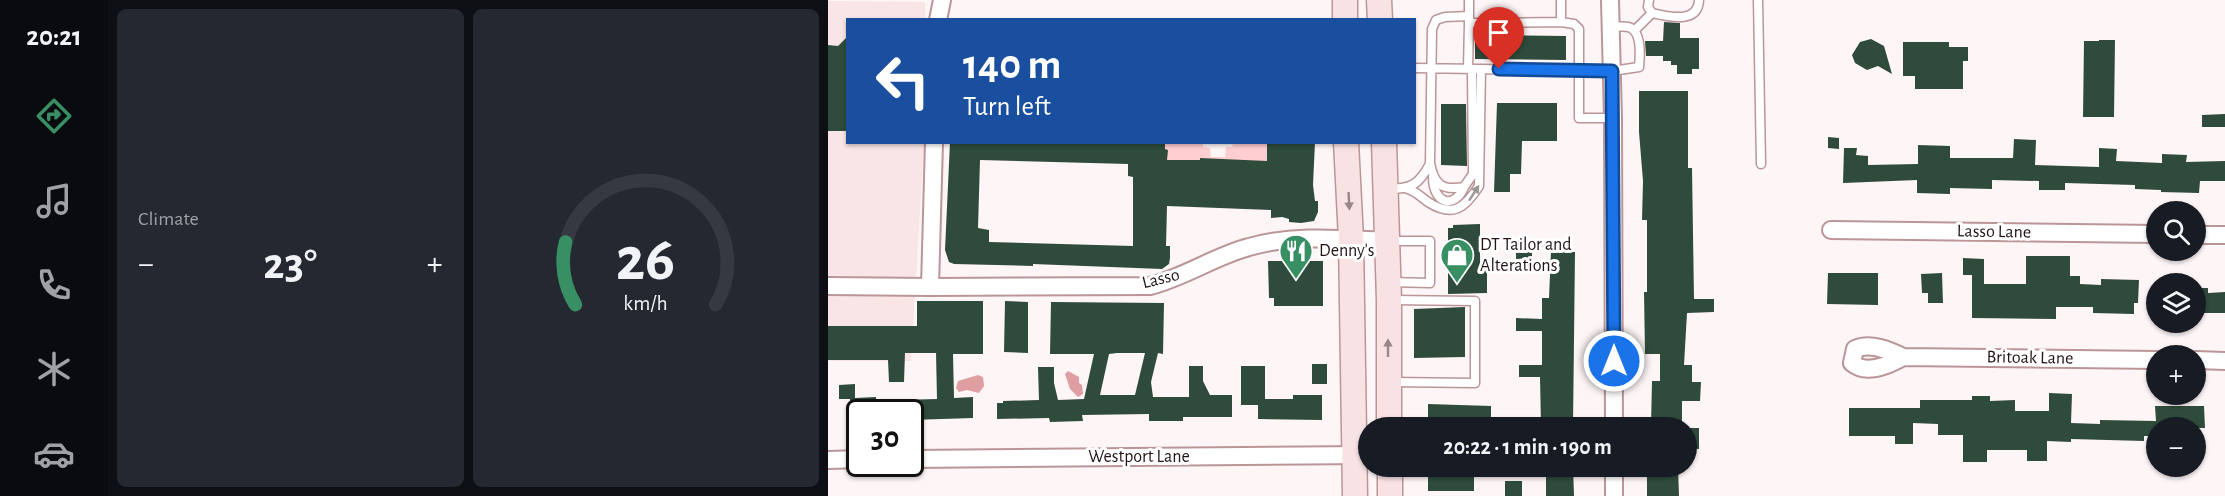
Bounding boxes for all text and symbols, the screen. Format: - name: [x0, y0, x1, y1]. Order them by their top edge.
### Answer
- pin: [1473, 7, 1524, 69]
- icon: arrive: [1482, 16, 1515, 49]
- text: 20:21: [26, 23, 82, 50]
- icon: left: [864, 42, 942, 120]
- text: 140 m: [963, 44, 1061, 86]
- text: Turn left: [963, 93, 1051, 120]
- icon: directions: [33, 95, 75, 137]
- icon: music: [33, 180, 75, 222]
- one-way arrow: [1468, 185, 1479, 201]
- one-way arrow: [1345, 191, 1354, 210]
- map controls: [2146, 201, 2206, 477]
- button: search: [2146, 201, 2206, 261]
- text: Climate: [138, 209, 199, 229]
- street label: Lasso Lane: [1957, 222, 2031, 242]
- text: 26: [616, 229, 676, 291]
- restaurant icon: Denny's: [1278, 233, 1314, 280]
- place label: DT Tailor and Alterations: [1480, 236, 1572, 275]
- shop icon: DT Tailor and Alterations: [1439, 237, 1475, 284]
- text: 23°: [263, 242, 317, 287]
- place label: Denny's: [1319, 242, 1374, 260]
- text: −: [138, 248, 154, 281]
- text: +: [427, 248, 443, 281]
- icon: phone: [33, 264, 75, 306]
- street label: Lasso: [1140, 266, 1182, 292]
- button: layers: [2146, 273, 2206, 333]
- text: km/h: [624, 293, 668, 314]
- position arrow: [1582, 329, 1646, 393]
- one-way arrow: [1383, 339, 1393, 358]
- button: +: [2146, 345, 2206, 405]
- icon: climate: [33, 348, 75, 390]
- street label: Britoak Lane: [1987, 348, 2073, 368]
- speed limit sign: 30: [846, 399, 924, 477]
- button: −: [2146, 417, 2206, 477]
- icon: car: [33, 433, 75, 475]
- text: 20:22 · 1 min · 190 m: [1443, 436, 1612, 458]
- street label: Westport Lane: [1088, 448, 1190, 466]

